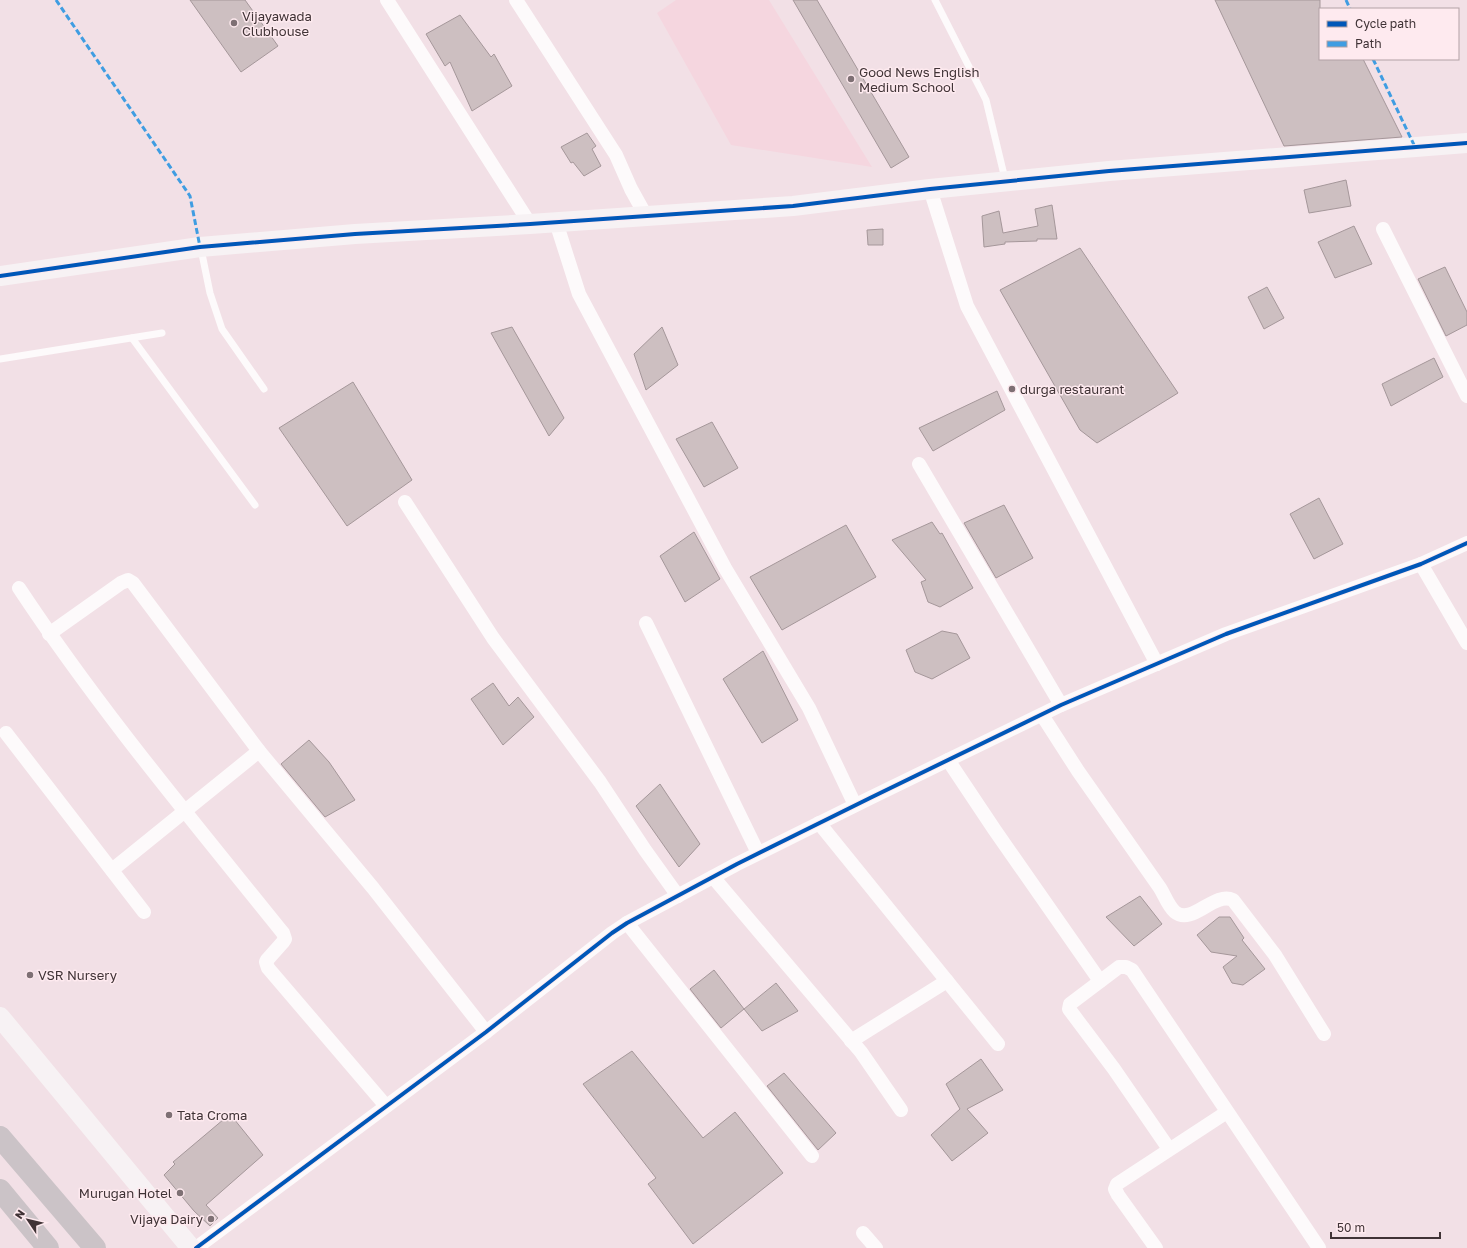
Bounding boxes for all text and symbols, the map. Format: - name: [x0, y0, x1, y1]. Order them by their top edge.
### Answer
- place label: Vijayawada Clubhouse: [242, 8, 312, 39]
- legend: [1319, 8, 1459, 60]
- text: Cycle path: [1355, 16, 1416, 31]
- marker: Vijayawada Clubhouse: [229, 18, 239, 28]
- text: Path: [1355, 36, 1382, 51]
- place label: Good News English Medium School: [859, 64, 979, 95]
- marker: Good News English Medium School: [846, 74, 856, 84]
- place label: durga restaurant: [1020, 381, 1125, 397]
- marker: durga restaurant: [1007, 384, 1017, 394]
- place label: VSR Nursery: [38, 967, 118, 983]
- marker: VSR Nursery: [25, 970, 35, 980]
- place label: Tata Croma: [177, 1107, 247, 1123]
- marker: Tata Croma: [164, 1110, 174, 1120]
- place label: Murugan Hotel: [79, 1185, 172, 1201]
- marker: Murugan Hotel: [175, 1188, 185, 1198]
- north arrow: [8, 1200, 48, 1240]
- text: N: [12, 1207, 27, 1221]
- place label: Vijaya Dairy: [130, 1211, 204, 1227]
- marker: Vijaya Dairy: [206, 1214, 216, 1224]
- scale bar: [1331, 1214, 1440, 1240]
- text: 50 m: [1337, 1220, 1365, 1235]

